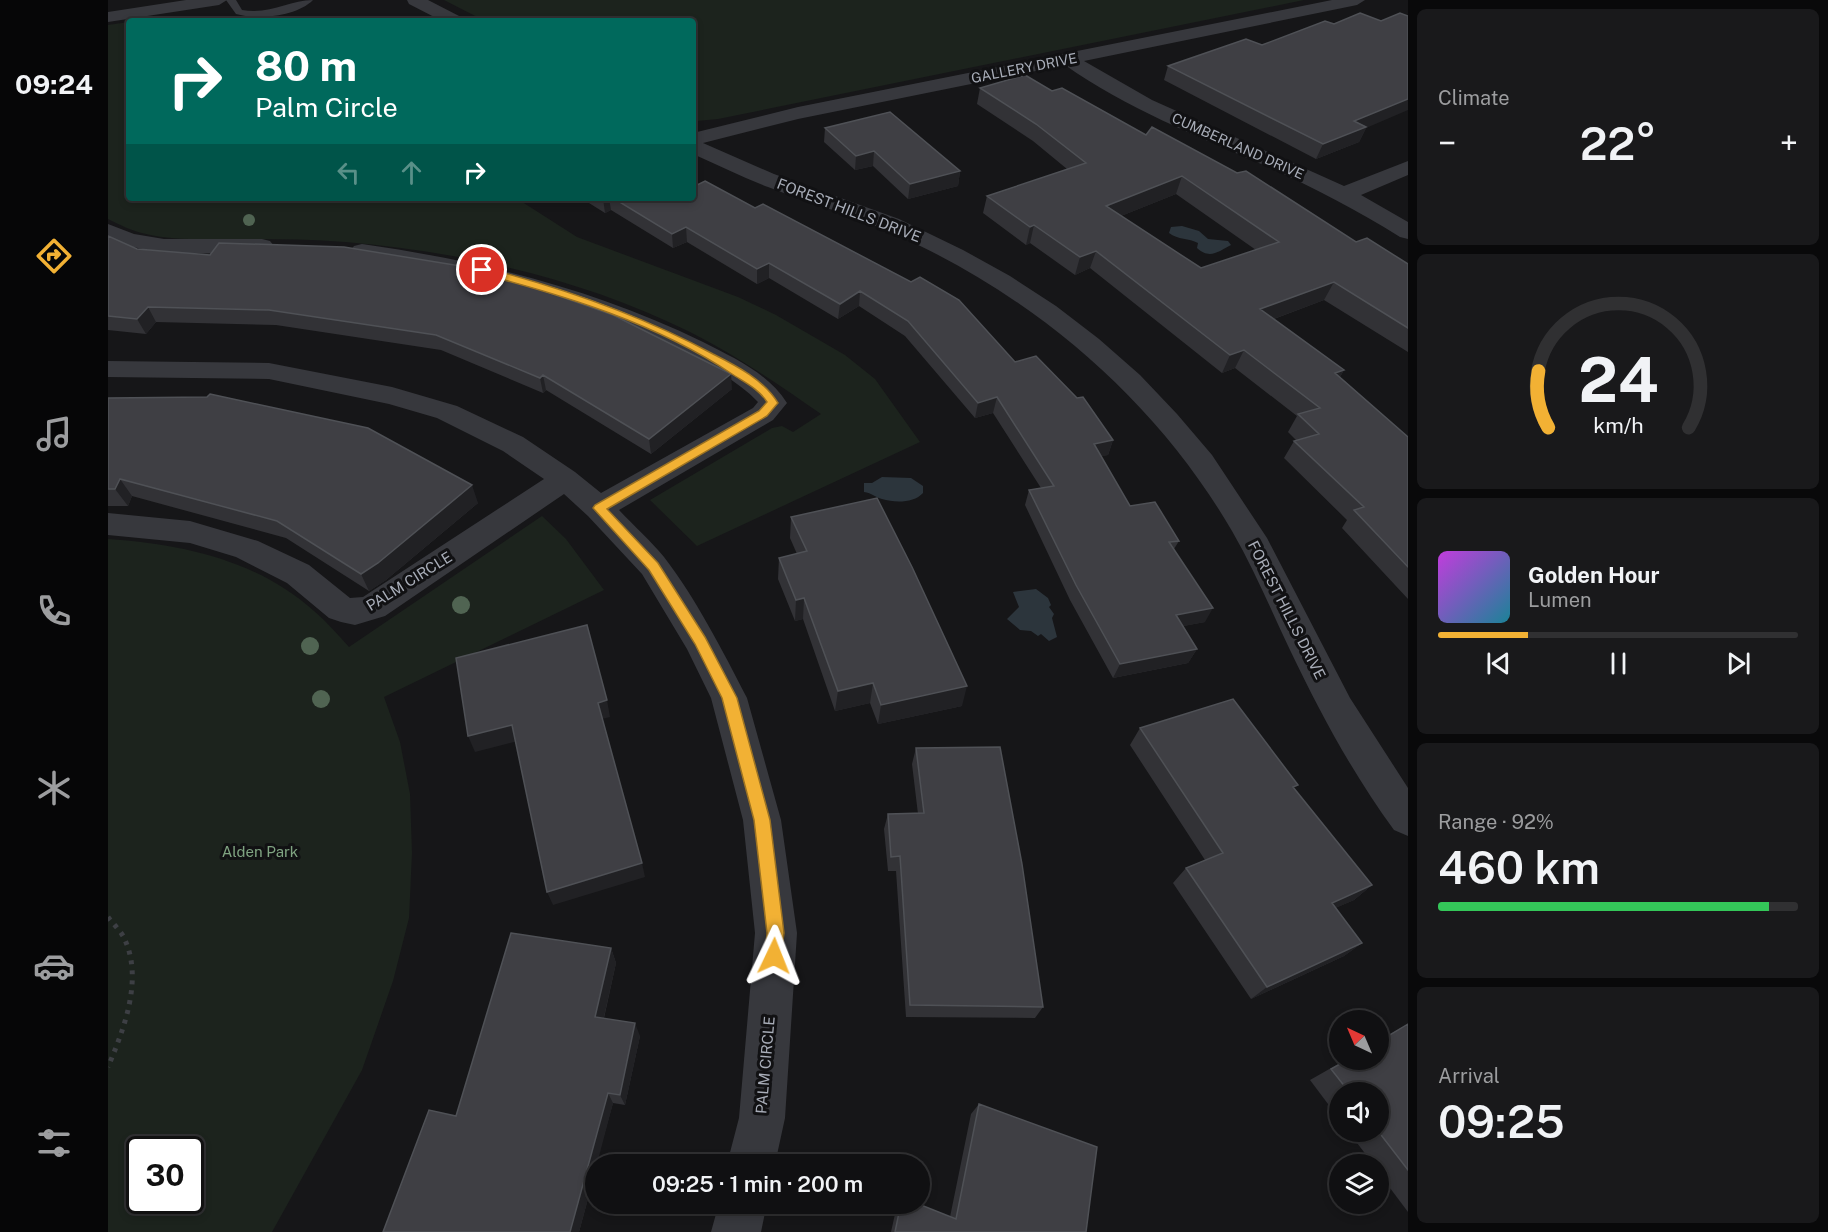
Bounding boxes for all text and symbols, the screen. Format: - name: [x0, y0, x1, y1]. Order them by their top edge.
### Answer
- text: 80 m: [255, 41, 357, 90]
- icon: right: [156, 42, 234, 120]
- street label: GALLERY DRIVE: [970, 50, 1078, 86]
- text: 09:24: [15, 68, 93, 100]
- text: Climate: [1438, 86, 1510, 110]
- text: Palm Circle: [255, 91, 398, 123]
- street label: CUMBERLAND DRIVE: [1170, 110, 1306, 182]
- text: 22°: [1580, 117, 1656, 170]
- text: −: [1438, 124, 1456, 162]
- text: +: [1780, 124, 1798, 162]
- icon: left: [332, 156, 365, 189]
- icon: ahead: [395, 156, 428, 189]
- icon: right: [458, 156, 491, 189]
- street label: FOREST HILLS DRIVE: [775, 175, 923, 245]
- icon: directions: [33, 235, 75, 277]
- pin: [456, 244, 507, 295]
- icon: arrive: [465, 253, 498, 286]
- text: 24: [1578, 344, 1658, 417]
- icon: music: [33, 413, 75, 455]
- text: km/h: [1593, 414, 1643, 439]
- street label: FOREST HILLS DRIVE: [1245, 538, 1329, 682]
- street label: PALM CIRCLE: [363, 548, 455, 614]
- text: Golden Hour: [1528, 562, 1659, 588]
- text: Lumen: [1528, 588, 1592, 612]
- icon: phone: [33, 590, 75, 632]
- icon: previous: [1482, 647, 1515, 680]
- icon: pause: [1602, 647, 1635, 680]
- icon: next: [1722, 647, 1755, 680]
- icon: climate: [33, 767, 75, 809]
- text: Range · 92%: [1438, 810, 1554, 834]
- text: 460 km: [1438, 841, 1600, 894]
- park label: Alden Park: [222, 843, 298, 860]
- position arrow: [742, 924, 806, 988]
- icon: car: [33, 945, 75, 987]
- north arrow: [1329, 1010, 1389, 1070]
- map controls: [1329, 1010, 1389, 1214]
- street label: PALM CIRCLE: [752, 1016, 778, 1114]
- text: Arrival: [1438, 1064, 1500, 1088]
- button: sound: [1329, 1082, 1389, 1142]
- text: 09:25: [1438, 1095, 1565, 1148]
- icon: filters: [33, 1122, 75, 1164]
- speed limit sign: 30: [126, 1136, 204, 1214]
- button: layers: [1329, 1154, 1389, 1214]
- text: 09:25 · 1 min · 200 m: [652, 1171, 863, 1197]

